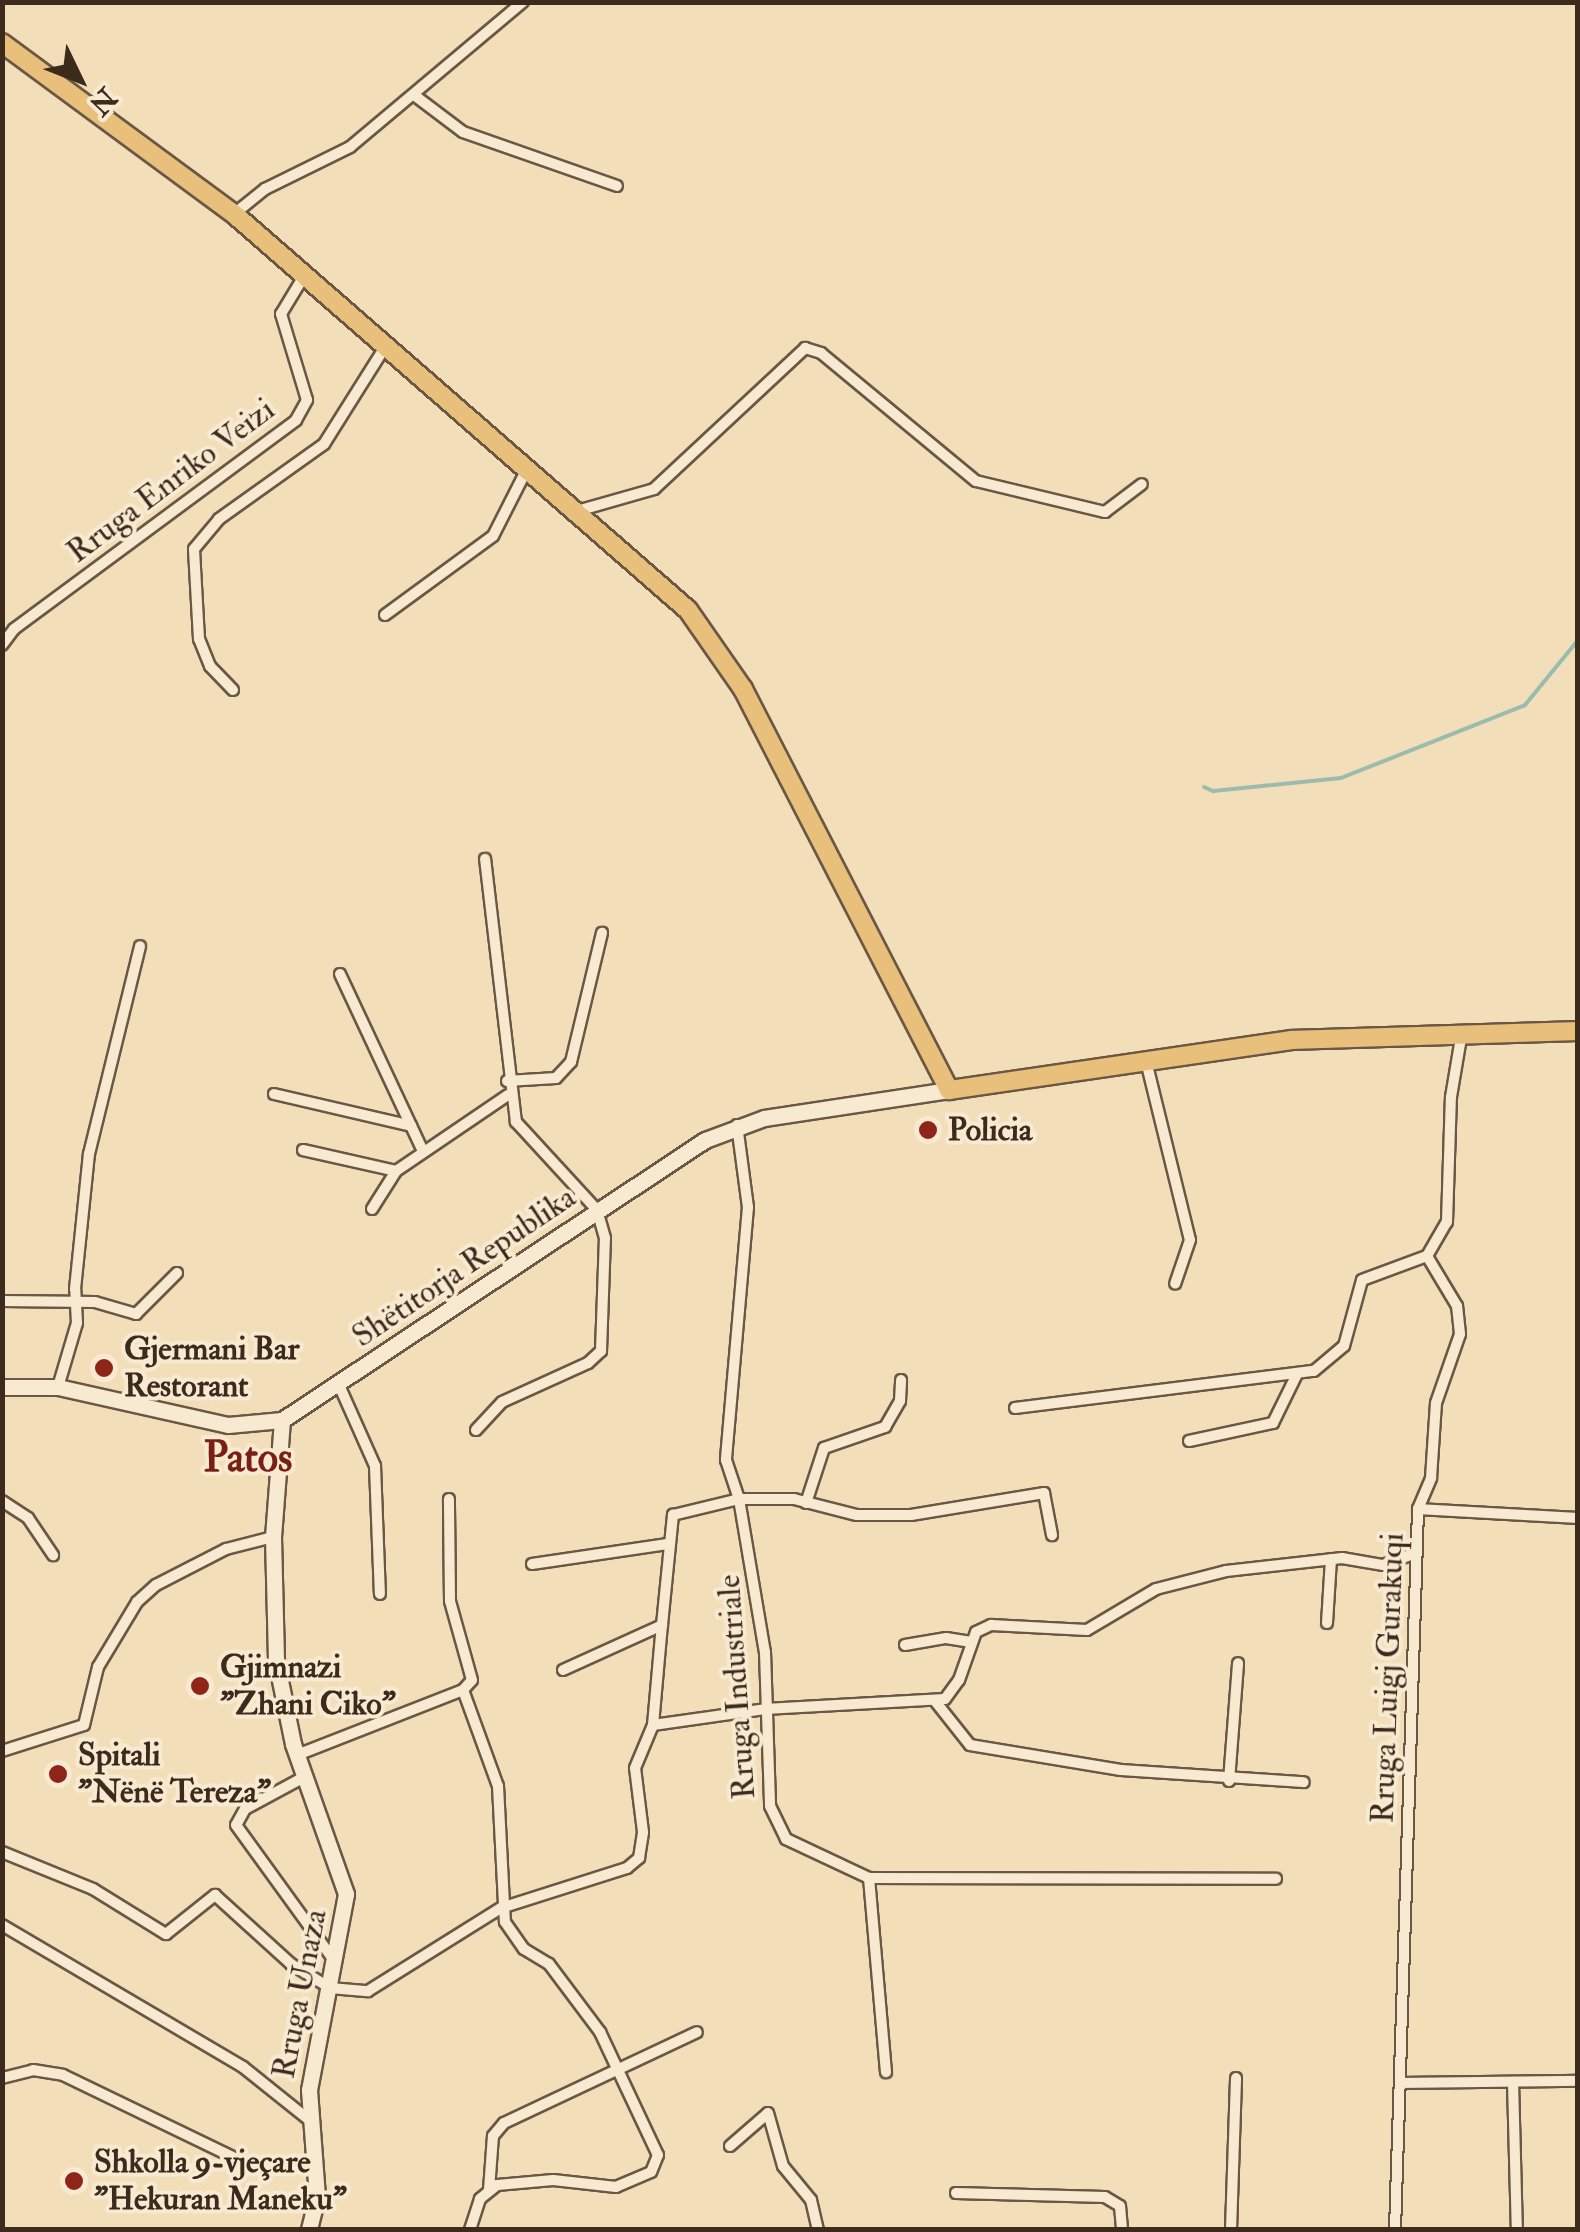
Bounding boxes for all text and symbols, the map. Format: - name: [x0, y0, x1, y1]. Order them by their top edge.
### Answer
- north arrow: [30, 30, 130, 130]
- text: N: [81, 80, 124, 122]
- street label: Rruga Enriko Veizi: [60, 391, 282, 571]
- place label: Policia: [948, 1111, 1032, 1149]
- marker: Policia: [917, 1119, 939, 1141]
- street label: Shëtitorja Republika: [345, 1178, 583, 1356]
- place label: Gjermani Bar Restorant: [124, 1331, 299, 1406]
- marker: Gjermani Bar Restorant: [93, 1357, 115, 1379]
- district label: Patos: [204, 1433, 292, 1483]
- street label: Rruga Luigj Gurakuqi: [1364, 1532, 1412, 1824]
- street label: Rruga Industriale: [710, 1573, 764, 1801]
- place label: Gjimnazi "Zhani Ciko": [220, 1649, 396, 1724]
- marker: Gjimnazi "Zhani Ciko": [189, 1675, 211, 1697]
- place label: Spitali "Nënë Tereza": [78, 1737, 271, 1812]
- marker: Spitali "Nënë Tereza": [47, 1763, 69, 1785]
- street label: Rruga Unaza: [265, 1906, 335, 2082]
- place label: Shkolla 9-vjeçare "Hekuran Maneku": [94, 2144, 347, 2219]
- marker: Shkolla 9-vjeçare "Hekuran Maneku": [63, 2170, 85, 2192]

